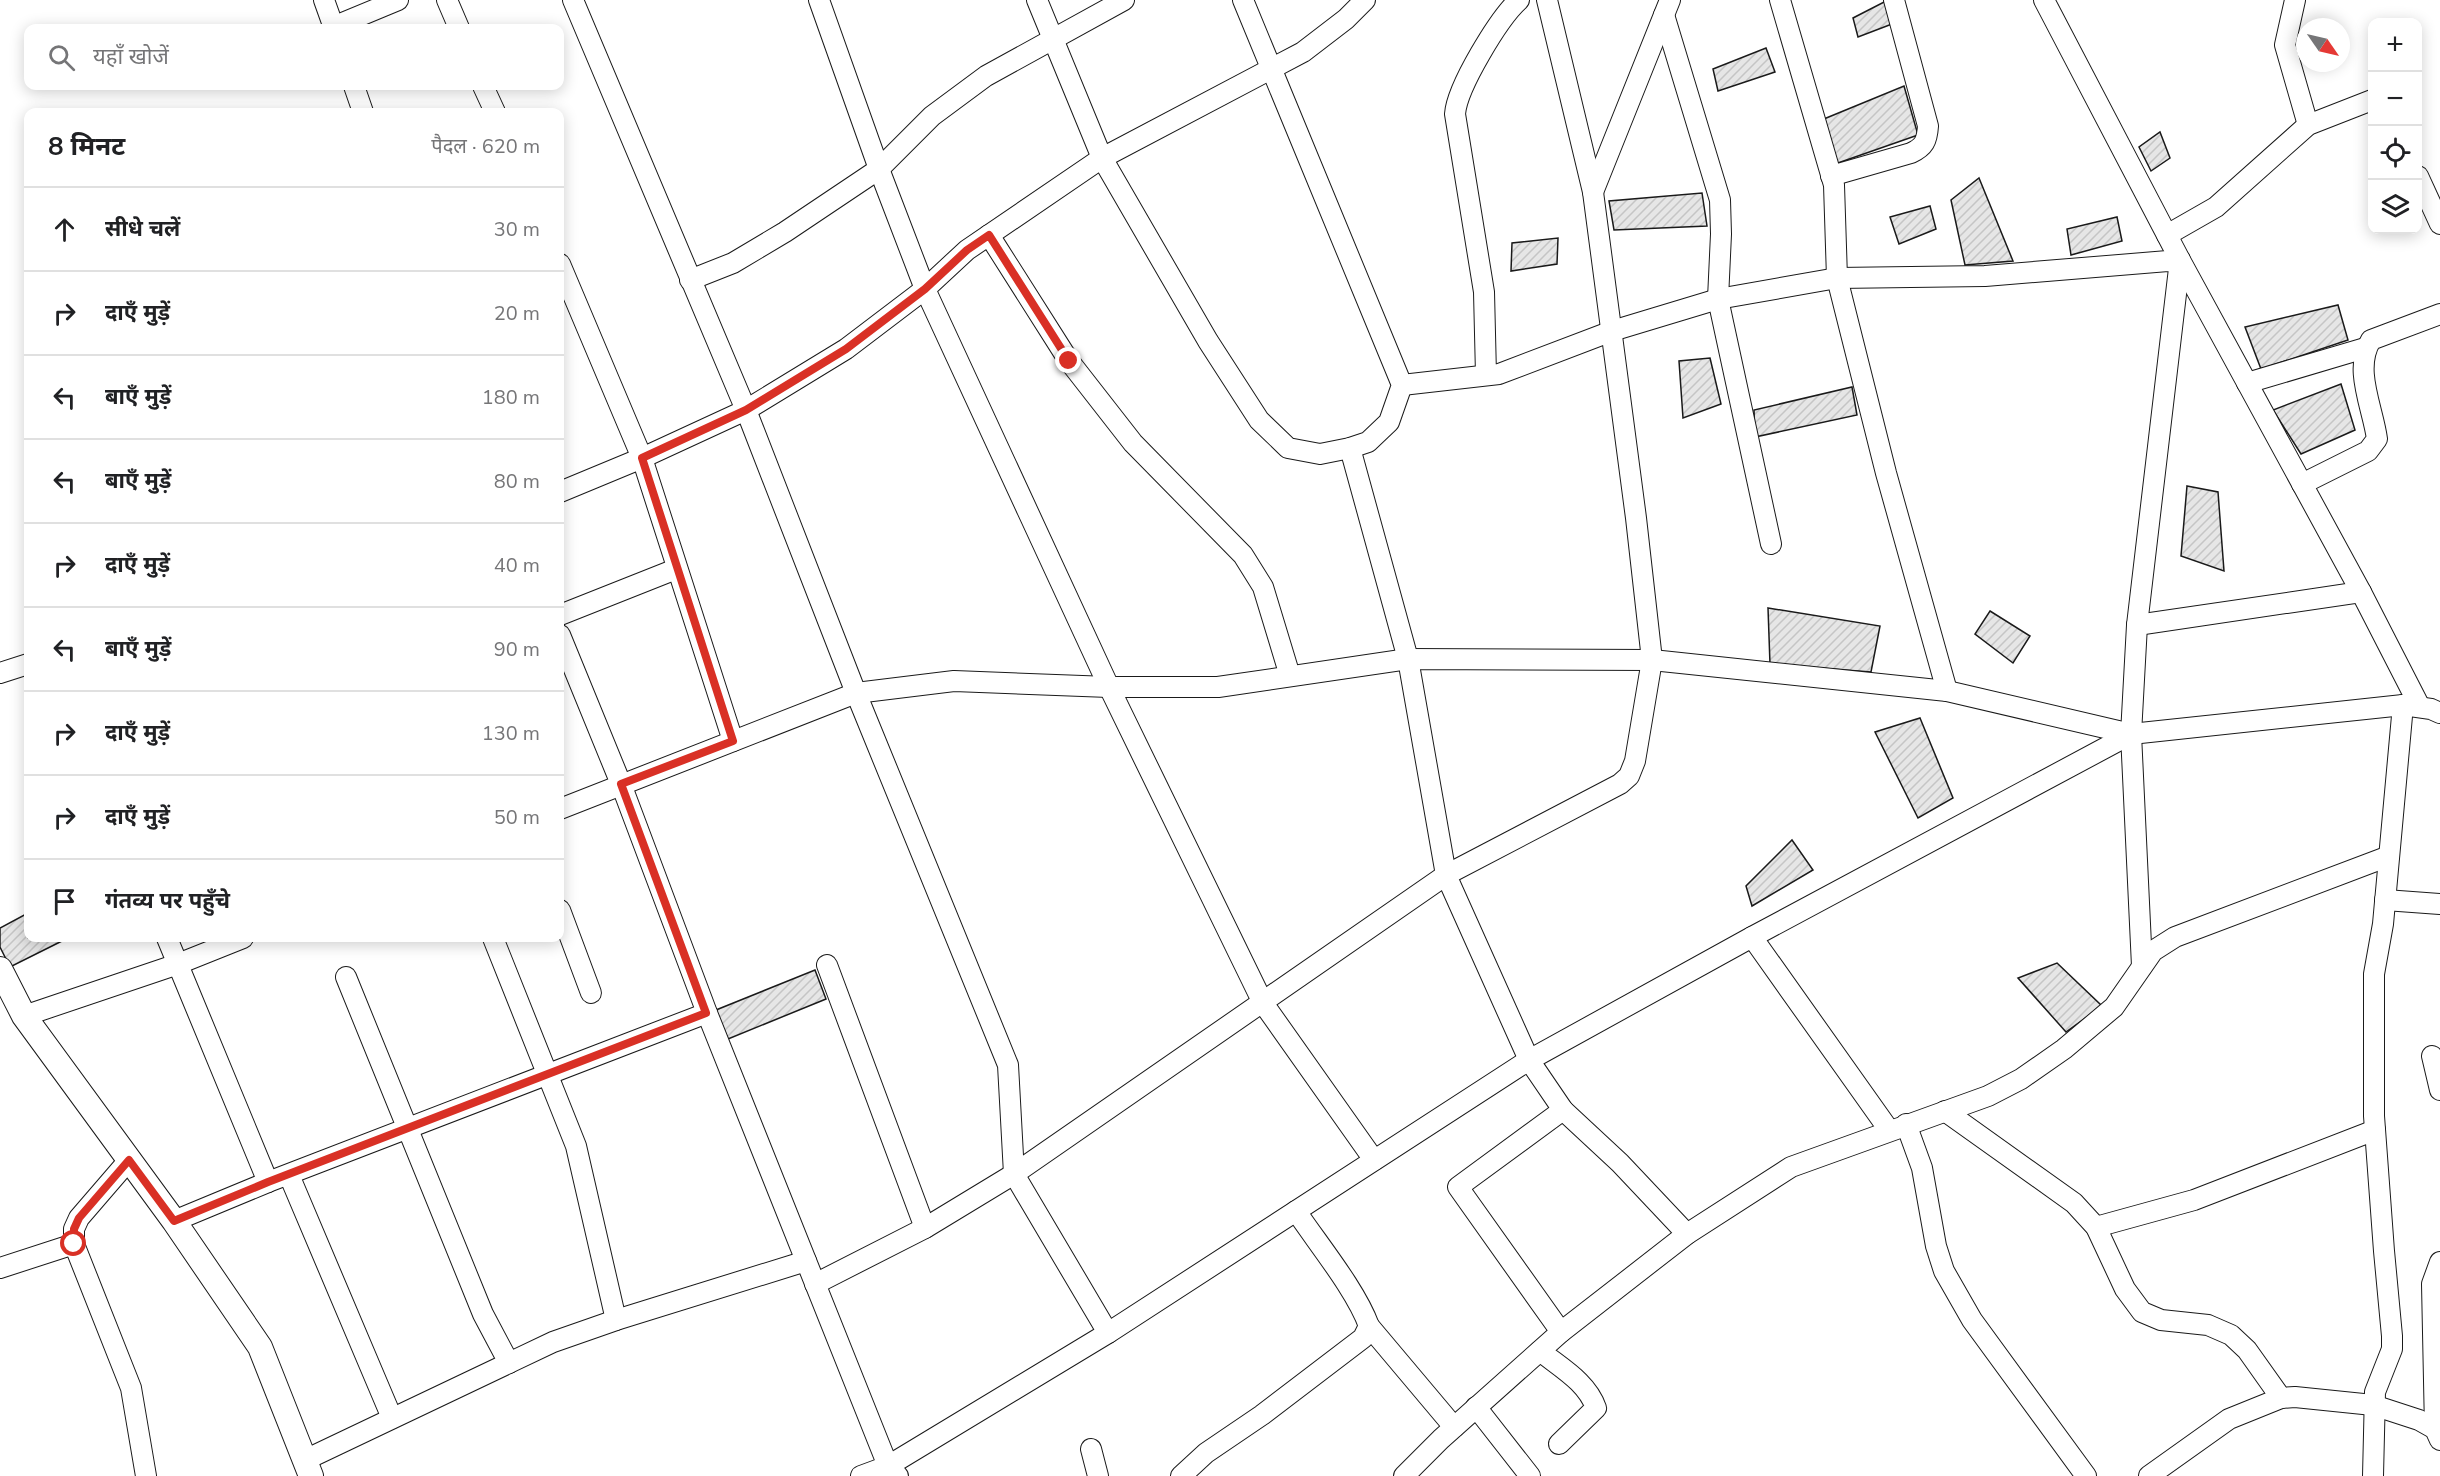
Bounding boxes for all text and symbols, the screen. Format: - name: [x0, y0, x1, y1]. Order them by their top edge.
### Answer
- north arrow: [2296, 18, 2350, 72]
- map controls: [2368, 18, 2422, 234]
- button: +: [2368, 18, 2422, 72]
- search box: [24, 24, 564, 90]
- icon: search: [45, 41, 78, 74]
- text: यहाँ खोजें: [93, 42, 169, 72]
- button: −: [2368, 72, 2422, 126]
- button: locate: [2368, 126, 2422, 180]
- text: 8 मिनट: [48, 129, 125, 164]
- text: पैदल · 620 m: [431, 133, 540, 160]
- button: layers: [2368, 180, 2422, 234]
- icon: ahead: [48, 213, 81, 246]
- text: सीधे चलें: [105, 214, 180, 244]
- text: 30 m: [494, 216, 540, 243]
- icon: right: [48, 297, 81, 330]
- text: दाएँ मुड़ें: [105, 298, 170, 328]
- text: 20 m: [494, 300, 540, 327]
- route end: [1055, 347, 1081, 373]
- icon: left: [48, 381, 81, 414]
- text: बाएँ मुड़ें: [105, 382, 171, 412]
- text: 180 m: [482, 384, 540, 411]
- icon: left: [48, 465, 81, 498]
- text: बाएँ मुड़ें: [105, 466, 171, 496]
- text: 80 m: [494, 468, 540, 495]
- icon: right: [48, 549, 81, 582]
- text: दाएँ मुड़ें: [105, 550, 170, 580]
- text: 40 m: [494, 552, 540, 579]
- icon: left: [48, 633, 81, 666]
- text: बाएँ मुड़ें: [105, 634, 171, 664]
- text: 90 m: [494, 636, 540, 663]
- icon: right: [48, 717, 81, 750]
- text: दाएँ मुड़ें: [105, 718, 170, 748]
- text: 130 m: [482, 720, 540, 747]
- icon: right: [48, 801, 81, 834]
- text: दाएँ मुड़ें: [105, 802, 170, 832]
- text: 50 m: [494, 804, 540, 831]
- icon: arrive: [48, 885, 81, 918]
- text: गंतव्य पर पहुँचे: [105, 886, 230, 916]
- route start: [60, 1230, 86, 1256]

